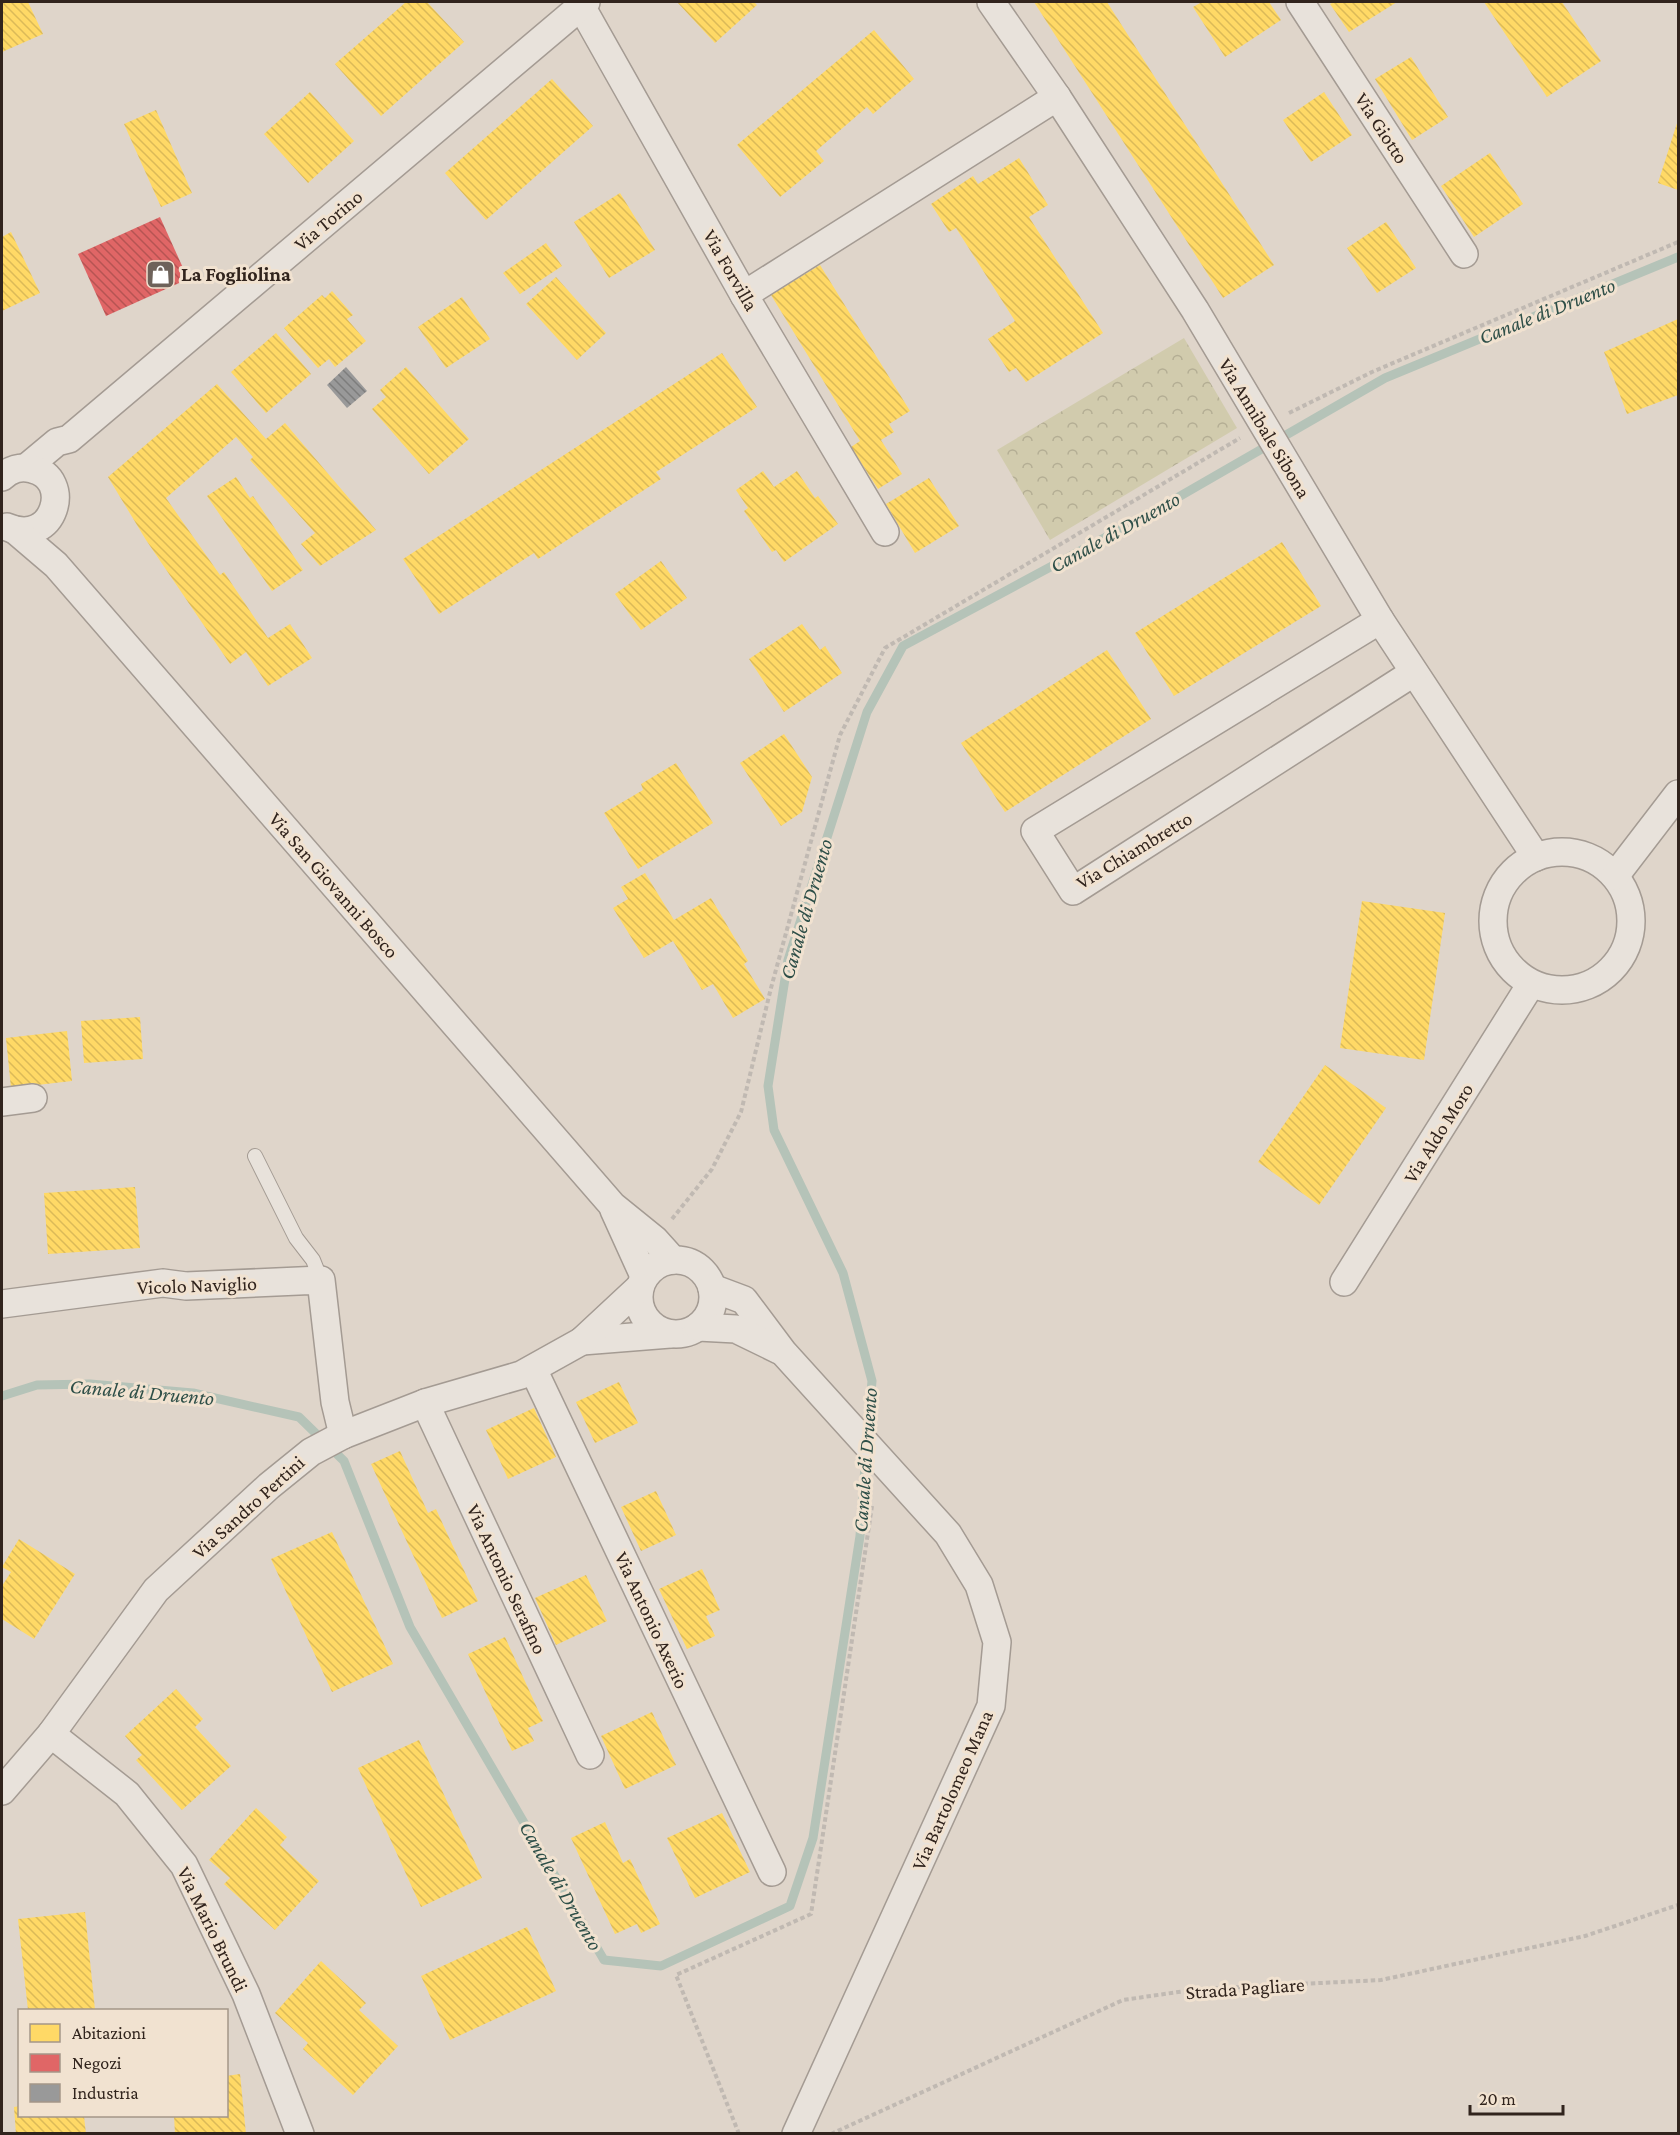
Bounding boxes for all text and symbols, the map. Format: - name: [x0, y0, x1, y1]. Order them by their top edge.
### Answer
- street label: Via Giotto: [1351, 88, 1413, 168]
- street label: Via Torino: [289, 185, 367, 255]
- street label: Via Forvilla: [699, 225, 763, 315]
- shop icon: La Fogliolina: [144, 258, 176, 290]
- place label: La Fogliolina: [181, 263, 291, 285]
- water label: Canale di Druento: [1475, 273, 1619, 349]
- street label: Via Annibale Sibona: [1214, 354, 1316, 502]
- water label: Canale di Druento: [1046, 486, 1184, 578]
- street label: Via Chiambretto: [1072, 807, 1196, 893]
- street label: Via San Giovanni Bosco: [265, 808, 403, 962]
- water label: Canale di Druento: [775, 836, 837, 982]
- street label: Via Aldo Moro: [1399, 1079, 1477, 1187]
- street label: Vicolo Naviglio: [137, 1272, 258, 1299]
- water label: Canale di Druento: [69, 1374, 215, 1410]
- water label: Canale di Druento: [848, 1387, 882, 1533]
- street label: Via Sandro Pertini: [188, 1451, 308, 1563]
- street label: Via Antonio Serafino: [463, 1501, 551, 1658]
- street label: Via Antonio Axerio: [611, 1548, 693, 1692]
- street label: Via Bartolomeo Mana: [907, 1707, 997, 1873]
- water label: Canale di Druento: [514, 1817, 608, 1955]
- street label: Via Mario Brundi: [173, 1863, 253, 1995]
- street label: Strada Pagliare: [1185, 1973, 1306, 2004]
- legend: [18, 2009, 228, 2117]
- text: Abitazioni: [72, 2023, 146, 2043]
- text: Negozi: [72, 2053, 122, 2073]
- scale bar: [1470, 2078, 1563, 2116]
- text: Industria: [72, 2083, 139, 2103]
- text: 20 m: [1479, 2089, 1516, 2109]

